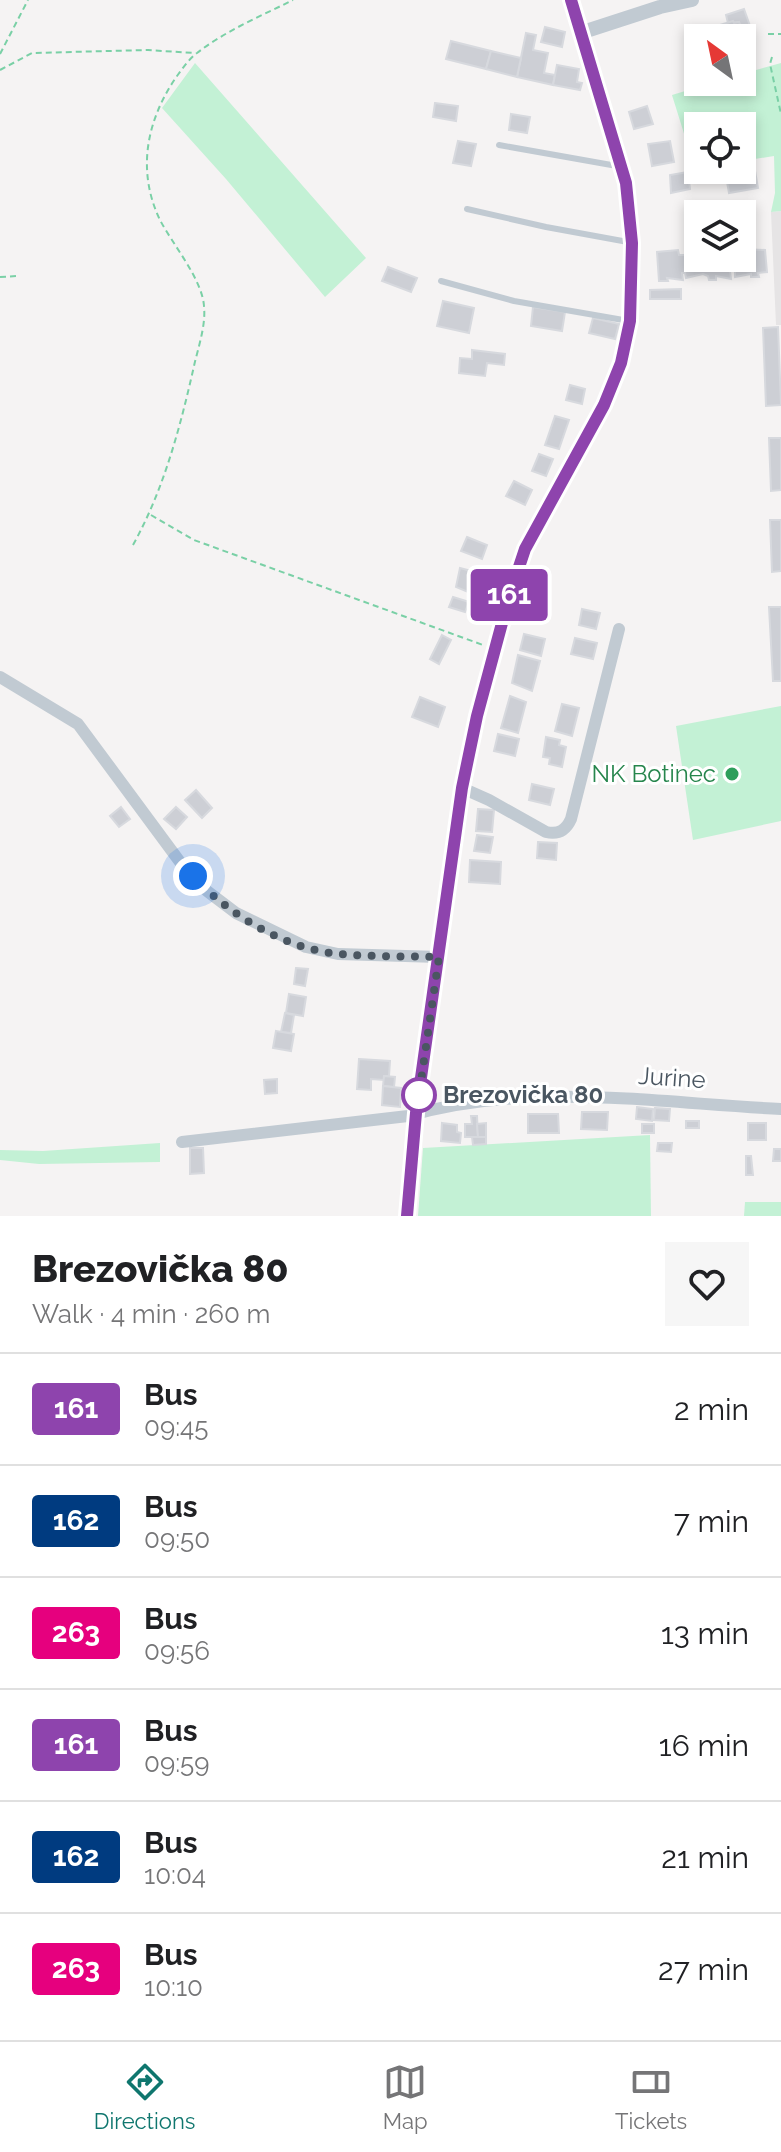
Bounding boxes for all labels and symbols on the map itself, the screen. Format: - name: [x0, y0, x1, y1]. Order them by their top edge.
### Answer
- north arrow: [684, 24, 756, 96]
- line badge: 161: [463, 569, 555, 621]
- place label: NK Botinec: [592, 759, 716, 788]
- marker: NK Botinec: [723, 765, 741, 783]
- your location: [173, 856, 213, 896]
- street label: Jurine: [637, 1061, 707, 1094]
- marker: Brezovička 80: [402, 1078, 436, 1112]
- place label: Brezovička 80: [443, 1080, 603, 1109]

